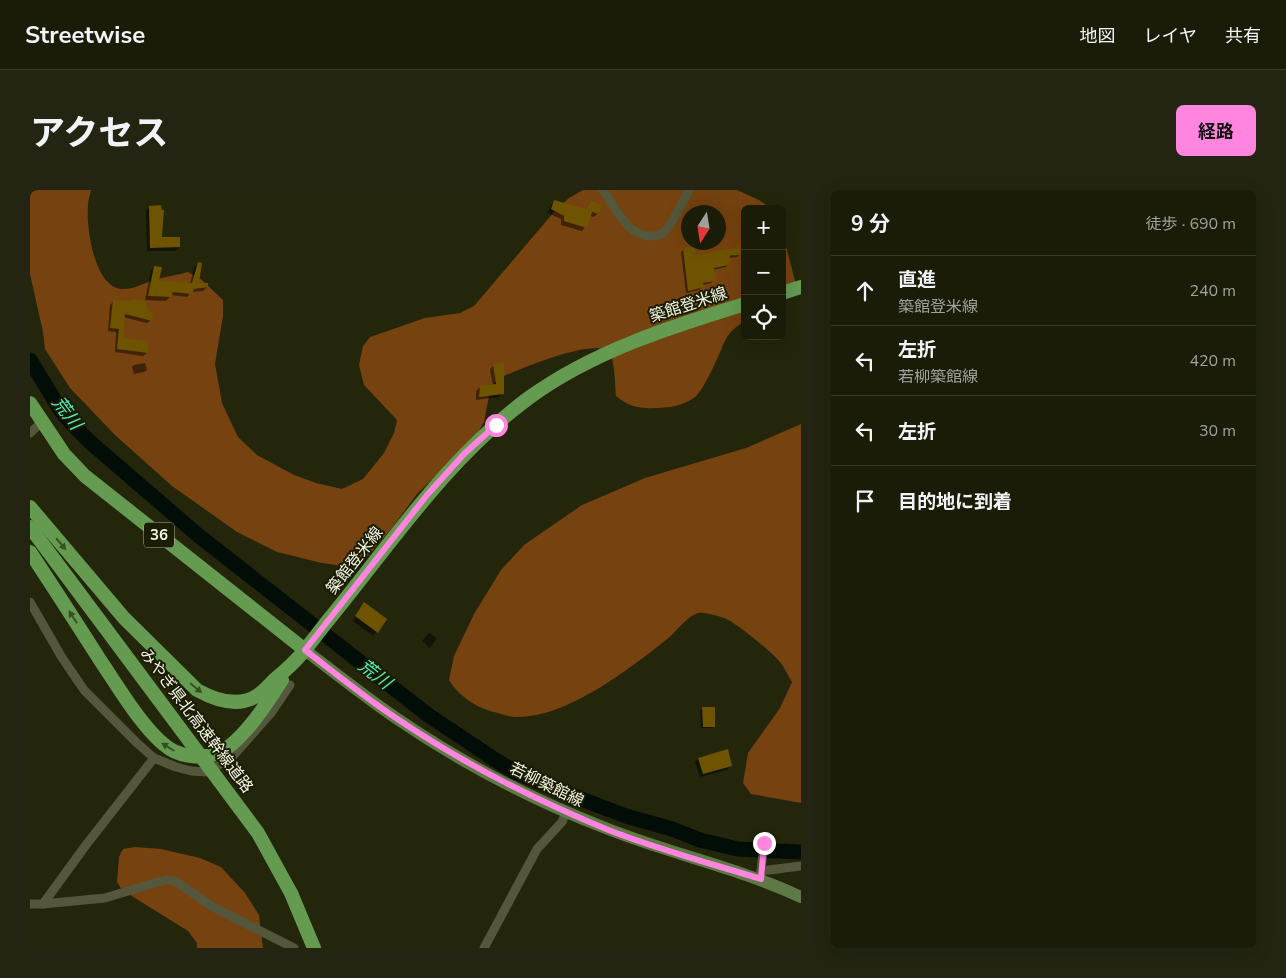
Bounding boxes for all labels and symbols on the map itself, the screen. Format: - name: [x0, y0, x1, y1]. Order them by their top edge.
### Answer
- north arrow: [681, 205, 726, 250]
- street label: 築館登米線: [647, 282, 730, 328]
- water label: 荒川: [47, 391, 89, 436]
- route start: [485, 414, 508, 437]
- road number: 36: [144, 522, 174, 548]
- street label: 築館登米線: [321, 522, 388, 599]
- one-way arrow: [56, 537, 67, 550]
- one-way arrow: [68, 610, 78, 624]
- street label: みやぎ県北高速幹線道路: [134, 644, 258, 798]
- water label: 荒川: [353, 653, 398, 696]
- one-way arrow: [189, 683, 203, 693]
- one-way arrow: [162, 743, 175, 752]
- street label: 若柳築館線: [506, 757, 587, 812]
- route end: [753, 832, 776, 855]

